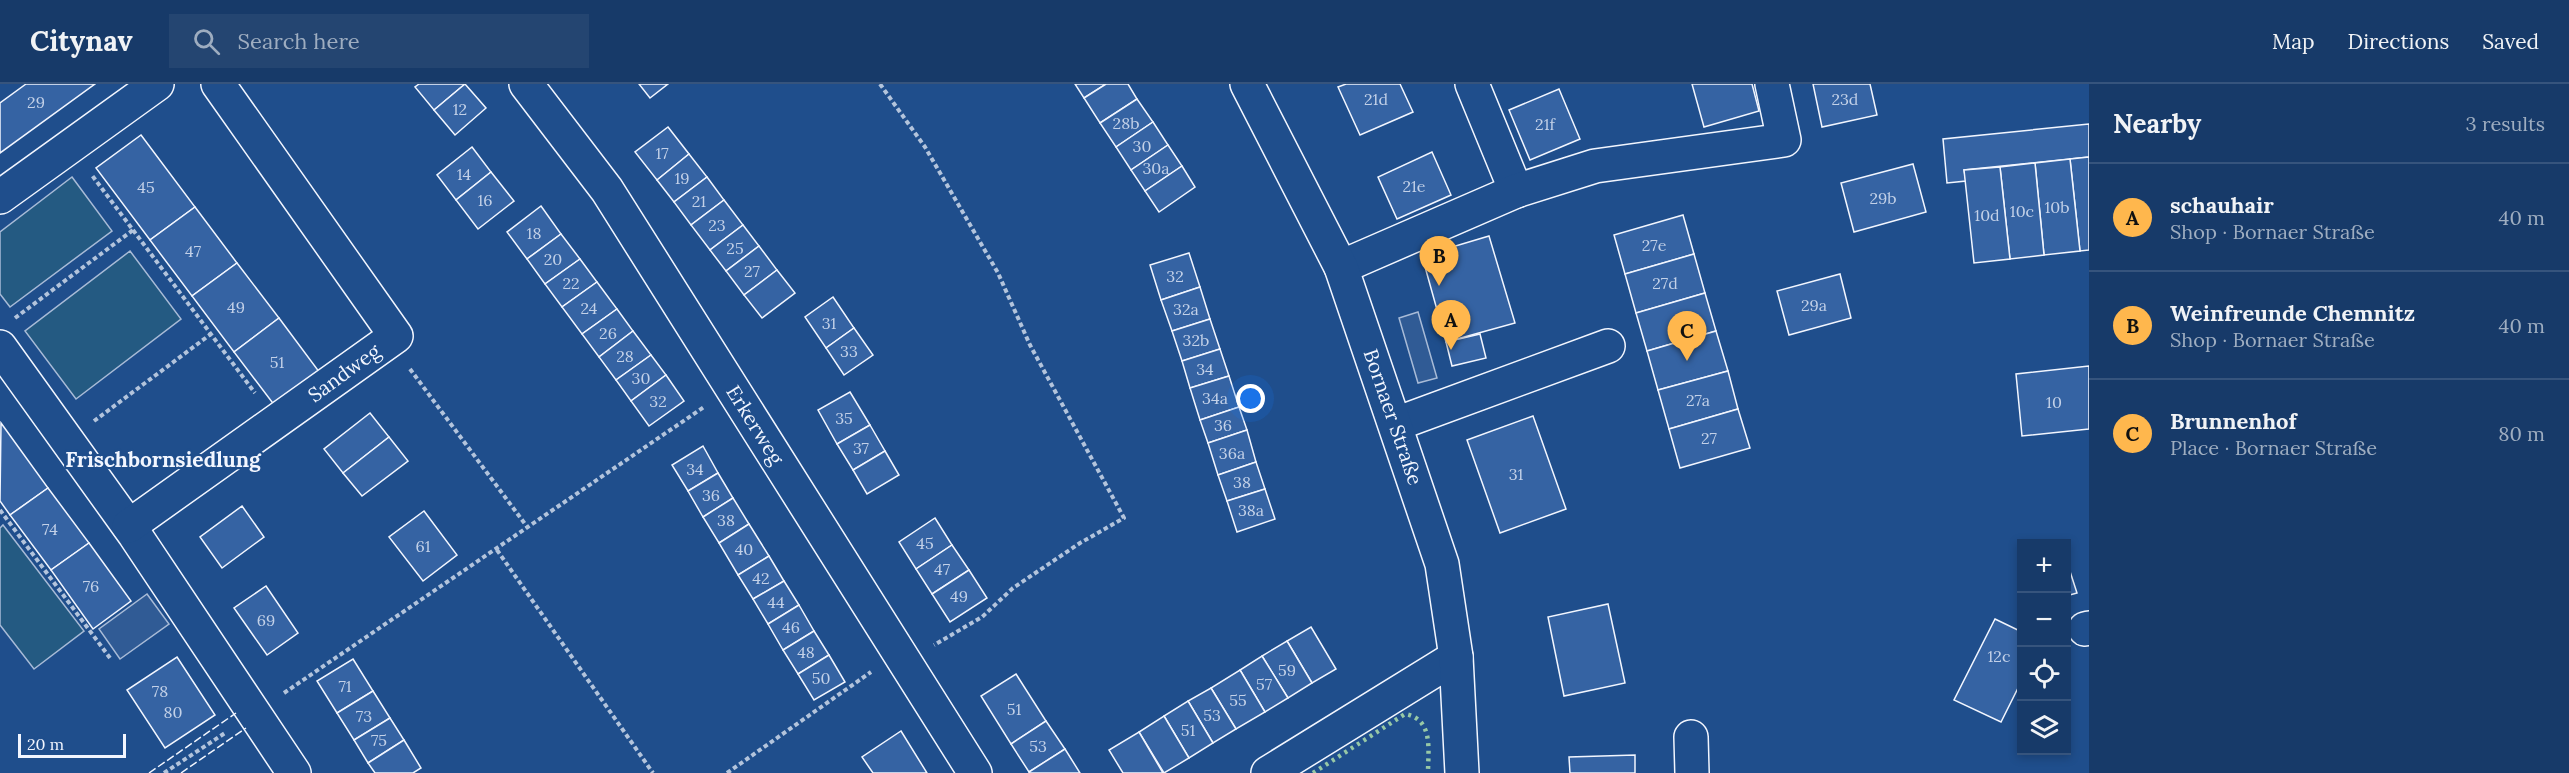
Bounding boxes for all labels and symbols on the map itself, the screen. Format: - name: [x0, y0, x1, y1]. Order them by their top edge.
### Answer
- house number: 21d: [1364, 89, 1388, 109]
- house number: 23d: [1832, 89, 1859, 109]
- house number: 29: [27, 92, 45, 112]
- house number: 12: [453, 99, 467, 119]
- house number: 28b: [1113, 113, 1139, 133]
- house number: 21f: [1535, 114, 1557, 134]
- house number: 30: [1133, 136, 1151, 156]
- house number: 17: [655, 143, 669, 163]
- house number: 30a: [1142, 158, 1170, 178]
- house number: 14: [457, 164, 472, 184]
- house number: 19: [674, 168, 690, 188]
- house number: 21e: [1402, 176, 1426, 196]
- house number: 45: [137, 177, 155, 197]
- house number: 29b: [1869, 188, 1897, 208]
- house number: 16: [477, 190, 493, 210]
- house number: 21: [692, 191, 706, 211]
- house number: 10b: [2044, 197, 2070, 217]
- house number: 10c: [2010, 201, 2034, 221]
- house number: 10d: [1974, 205, 2000, 225]
- house number: 23: [708, 215, 726, 235]
- house number: 18: [527, 223, 541, 243]
- house number: 27e: [1642, 235, 1667, 255]
- pin: B: [1420, 236, 1458, 286]
- house number: 25: [726, 238, 744, 258]
- house number: 47: [185, 241, 202, 261]
- house number: 20: [544, 249, 562, 269]
- house number: 27: [744, 261, 761, 281]
- house number: 32: [1166, 266, 1184, 286]
- house number: 22: [562, 273, 580, 293]
- house number: 27d: [1652, 273, 1678, 293]
- house number: 29a: [1801, 295, 1827, 315]
- house number: 49: [227, 297, 245, 317]
- house number: 24: [581, 298, 598, 318]
- house number: 32a: [1173, 299, 1199, 319]
- pin: A: [1432, 300, 1470, 350]
- pin: C: [1668, 312, 1706, 361]
- house number: 31: [822, 313, 837, 333]
- house number: 26: [599, 323, 617, 343]
- house number: 32b: [1183, 330, 1209, 350]
- street label: Sandweg: [303, 337, 386, 407]
- house number: 33: [840, 341, 858, 361]
- street label: Bornaer Straße: [1358, 345, 1429, 488]
- house number: 28: [616, 346, 634, 366]
- house number: 51: [270, 352, 284, 372]
- house number: 34: [1196, 359, 1214, 379]
- house number: 30: [632, 368, 650, 388]
- street label: Erkerweg: [721, 380, 790, 470]
- your location: [1236, 384, 1265, 413]
- house number: 34a: [1202, 388, 1228, 408]
- house number: 27a: [1686, 390, 1710, 410]
- house number: 32: [649, 391, 667, 411]
- house number: 10: [2046, 392, 2062, 412]
- house number: 35: [835, 408, 853, 428]
- house number: 36: [1214, 415, 1232, 435]
- house number: 27: [1701, 428, 1718, 448]
- house number: 37: [853, 438, 870, 458]
- house number: 36a: [1219, 443, 1245, 463]
- district label: Frischbornsiedlung: [65, 446, 262, 473]
- house number: 34: [686, 459, 704, 479]
- house number: 31: [1509, 464, 1524, 484]
- house number: 38: [1233, 472, 1251, 492]
- house number: 36: [702, 485, 720, 505]
- house number: 38a: [1238, 500, 1264, 520]
- house number: 38: [717, 510, 735, 530]
- house number: 74: [42, 519, 58, 539]
- house number: 45: [916, 533, 934, 553]
- house number: 61: [415, 536, 431, 556]
- house number: 40: [735, 539, 753, 559]
- house number: 47: [934, 559, 951, 579]
- house number: 42: [752, 568, 770, 588]
- house number: 76: [83, 576, 99, 596]
- house number: 49: [950, 586, 968, 606]
- house number: 44: [767, 592, 785, 612]
- house number: 69: [257, 610, 275, 630]
- house number: 46: [782, 617, 800, 637]
- house number: 48: [797, 642, 815, 662]
- house number: 12c: [1988, 646, 2010, 666]
- house number: 59: [1278, 660, 1296, 680]
- house number: 50: [812, 668, 830, 688]
- house number: 57: [1256, 674, 1273, 694]
- house number: 71: [338, 676, 352, 696]
- house number: 78: [152, 681, 168, 701]
- house number: 55: [1229, 690, 1247, 710]
- house number: 51: [1007, 699, 1021, 719]
- house number: 80: [164, 702, 183, 722]
- house number: 53: [1203, 705, 1221, 725]
- house number: 73: [356, 706, 372, 726]
- house number: 51: [1181, 720, 1195, 740]
- house number: 75: [371, 730, 387, 750]
- scale bar: [18, 731, 126, 758]
- house number: 53: [1029, 736, 1047, 756]

